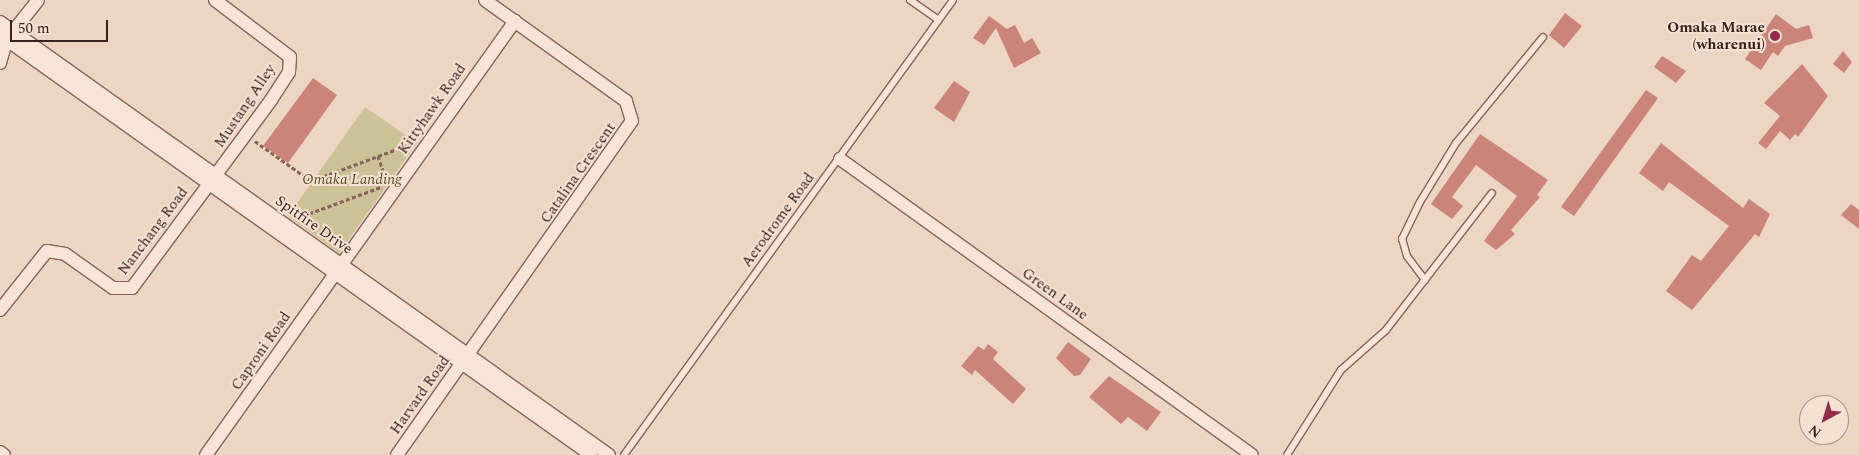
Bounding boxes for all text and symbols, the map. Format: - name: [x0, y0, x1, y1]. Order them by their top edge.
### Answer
- scale bar: [12, 10, 110, 42]
- text: 50 m: [18, 17, 50, 40]
- place label: Omaka Marae (wharenui): [1667, 18, 1765, 53]
- marker: Omaka Marae (wharenui): [1769, 30, 1781, 42]
- street label: Kittyhawk Road: [394, 60, 470, 158]
- street label: Mustang Alley: [210, 61, 280, 151]
- street label: Catalina Crescent: [537, 119, 619, 227]
- street label: Aerodrome Road: [738, 169, 818, 271]
- park label: Omaka Landing: [302, 171, 402, 189]
- street label: Nanchang Road: [114, 183, 192, 279]
- street label: Spitfire Drive: [272, 192, 356, 258]
- street label: Green Lane: [1018, 264, 1092, 324]
- street label: Caproni Road: [227, 308, 295, 394]
- street label: Harvard Road: [386, 352, 454, 438]
- north arrow: [1799, 395, 1849, 445]
- text: N: [1804, 420, 1826, 443]

